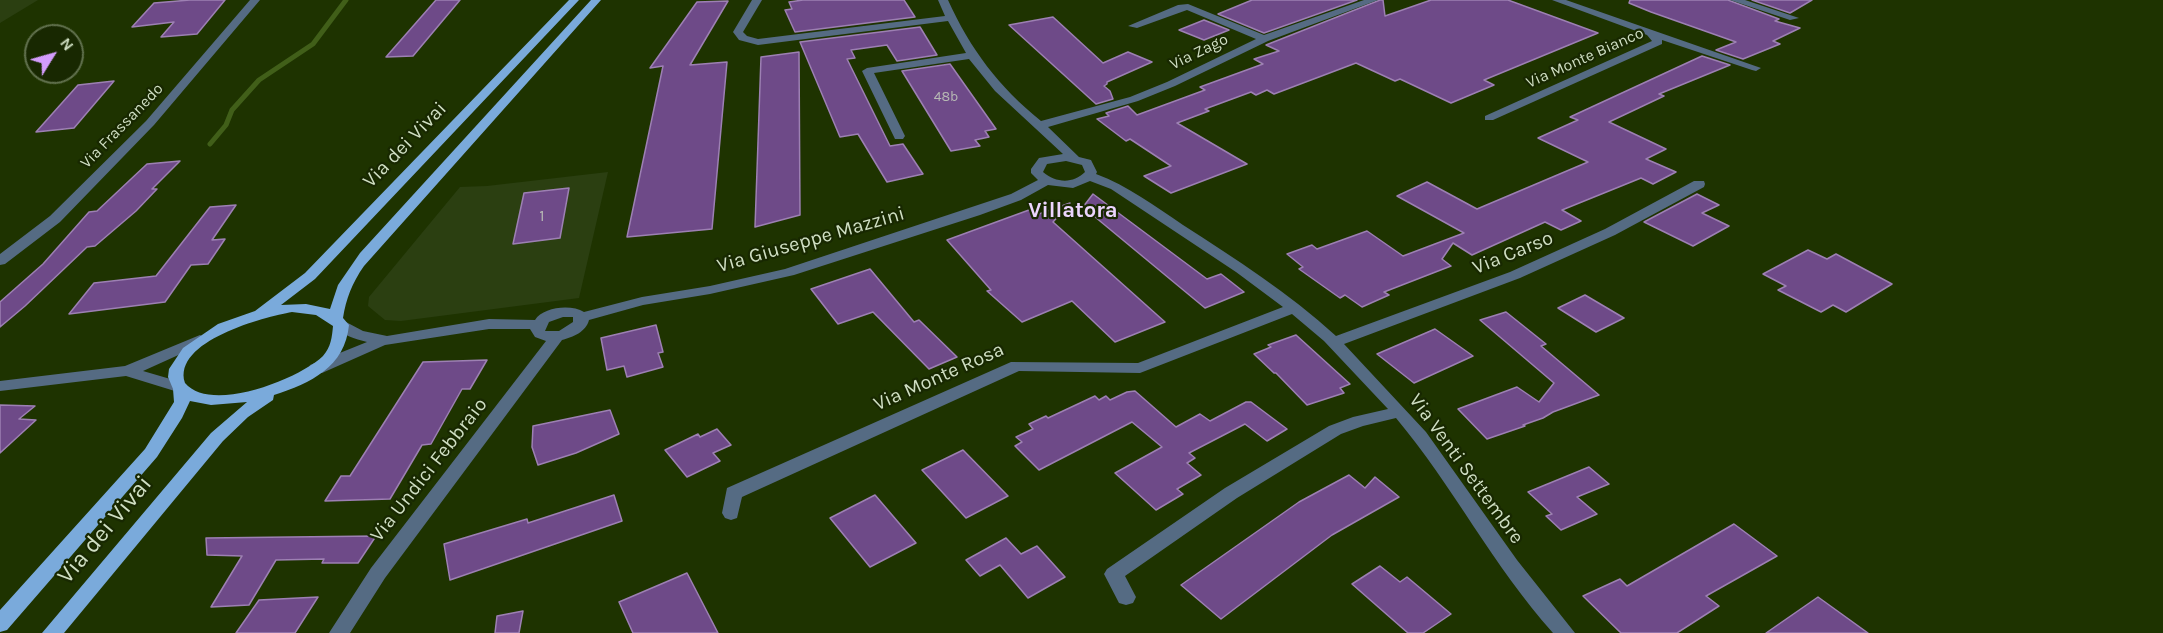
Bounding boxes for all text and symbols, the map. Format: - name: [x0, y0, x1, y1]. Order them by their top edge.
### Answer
- street label: Via Monte Bianco: [1523, 23, 1647, 93]
- north arrow: [24, 24, 84, 84]
- street label: Via Zago: [1167, 30, 1231, 74]
- text: N: [56, 34, 78, 54]
- street label: Via Frassanedo: [77, 79, 167, 173]
- house number: 48b: [934, 89, 958, 105]
- street label: Via dei Vivai: [358, 97, 452, 193]
- district label: Villatora: [1028, 198, 1118, 224]
- street label: Via Giuseppe Mazzini: [714, 202, 908, 278]
- house number: 1: [539, 206, 545, 226]
- street label: Via Carso: [1469, 226, 1557, 280]
- street label: Via Monte Rosa: [870, 338, 1008, 416]
- street label: Via Venti Settembre: [1403, 389, 1529, 549]
- street label: Via Undici Febbraio: [365, 393, 493, 547]
- street label: Via dei Vivai: [52, 470, 158, 590]

